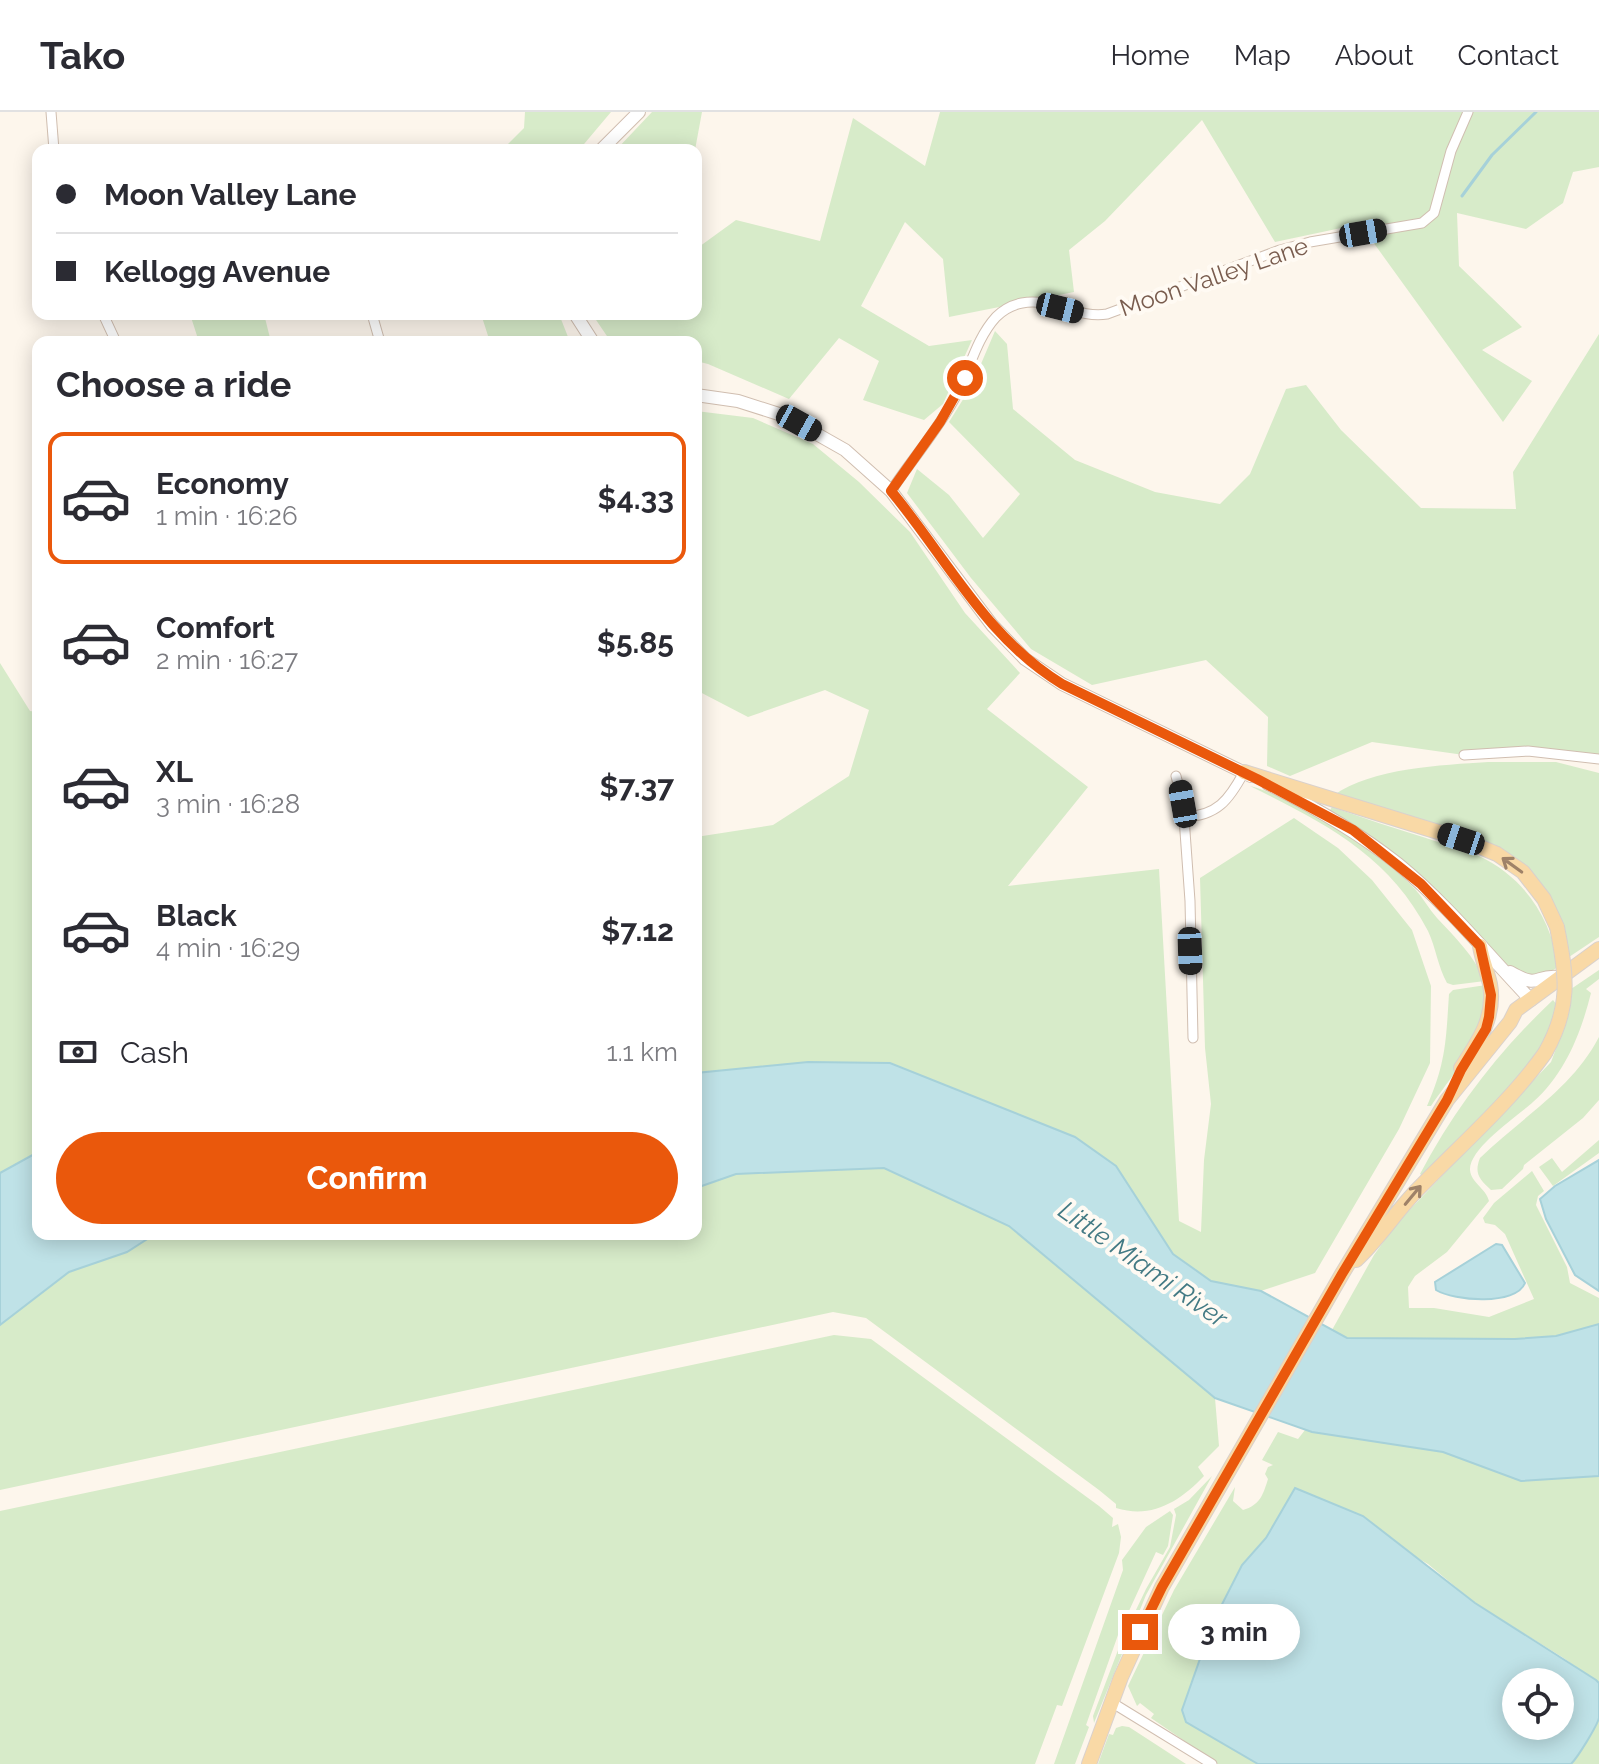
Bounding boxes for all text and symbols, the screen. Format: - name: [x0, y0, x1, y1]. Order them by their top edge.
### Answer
- text: Tako: [40, 33, 125, 78]
- text: Home: [1110, 39, 1190, 72]
- text: Map: [1234, 39, 1291, 72]
- text: About: [1335, 39, 1414, 72]
- text: Contact: [1458, 39, 1559, 72]
- text: Moon Valley Lane: [104, 177, 356, 212]
- car: [1337, 217, 1389, 249]
- street label: Moon Valley Lane: [1116, 231, 1312, 322]
- text: Kellogg Avenue: [104, 254, 330, 289]
- car: [1034, 291, 1086, 325]
- route start: [947, 360, 983, 396]
- text: Choose a ride: [56, 363, 291, 405]
- car: [772, 401, 826, 445]
- icon: car: [60, 462, 132, 534]
- text: Economy: [156, 466, 289, 501]
- text: $4.33: [598, 481, 674, 516]
- text: 1 min · 16:26: [156, 501, 298, 531]
- icon: car: [60, 606, 132, 678]
- text: Comfort: [156, 610, 275, 645]
- text: $5.85: [597, 625, 674, 660]
- text: 2 min · 16:27: [156, 645, 298, 675]
- icon: car: [60, 750, 132, 822]
- text: XL: [156, 754, 193, 789]
- text: $7.37: [599, 769, 674, 804]
- car: [1167, 778, 1199, 830]
- text: 3 min · 16:28: [156, 789, 300, 819]
- car: [1434, 820, 1488, 858]
- one-way arrow: [1502, 857, 1524, 873]
- icon: car: [60, 894, 132, 966]
- text: Black: [156, 898, 237, 933]
- text: $7.12: [601, 913, 674, 948]
- car: [1177, 927, 1203, 975]
- text: 4 min · 16:29: [156, 933, 300, 963]
- icon: cash: [56, 1030, 100, 1074]
- text: Cash: [120, 1035, 189, 1070]
- text: 1.1 km: [607, 1037, 678, 1067]
- button: Confirm: [56, 1132, 678, 1224]
- one-way arrow: [1404, 1186, 1422, 1206]
- water label: Little Miami River: [1053, 1195, 1234, 1334]
- callout: 3 min: [1168, 1604, 1300, 1660]
- route end: [1122, 1614, 1158, 1650]
- text: 3 min: [1200, 1617, 1268, 1647]
- map controls: [1502, 1668, 1574, 1740]
- button: locate: [1502, 1668, 1574, 1740]

